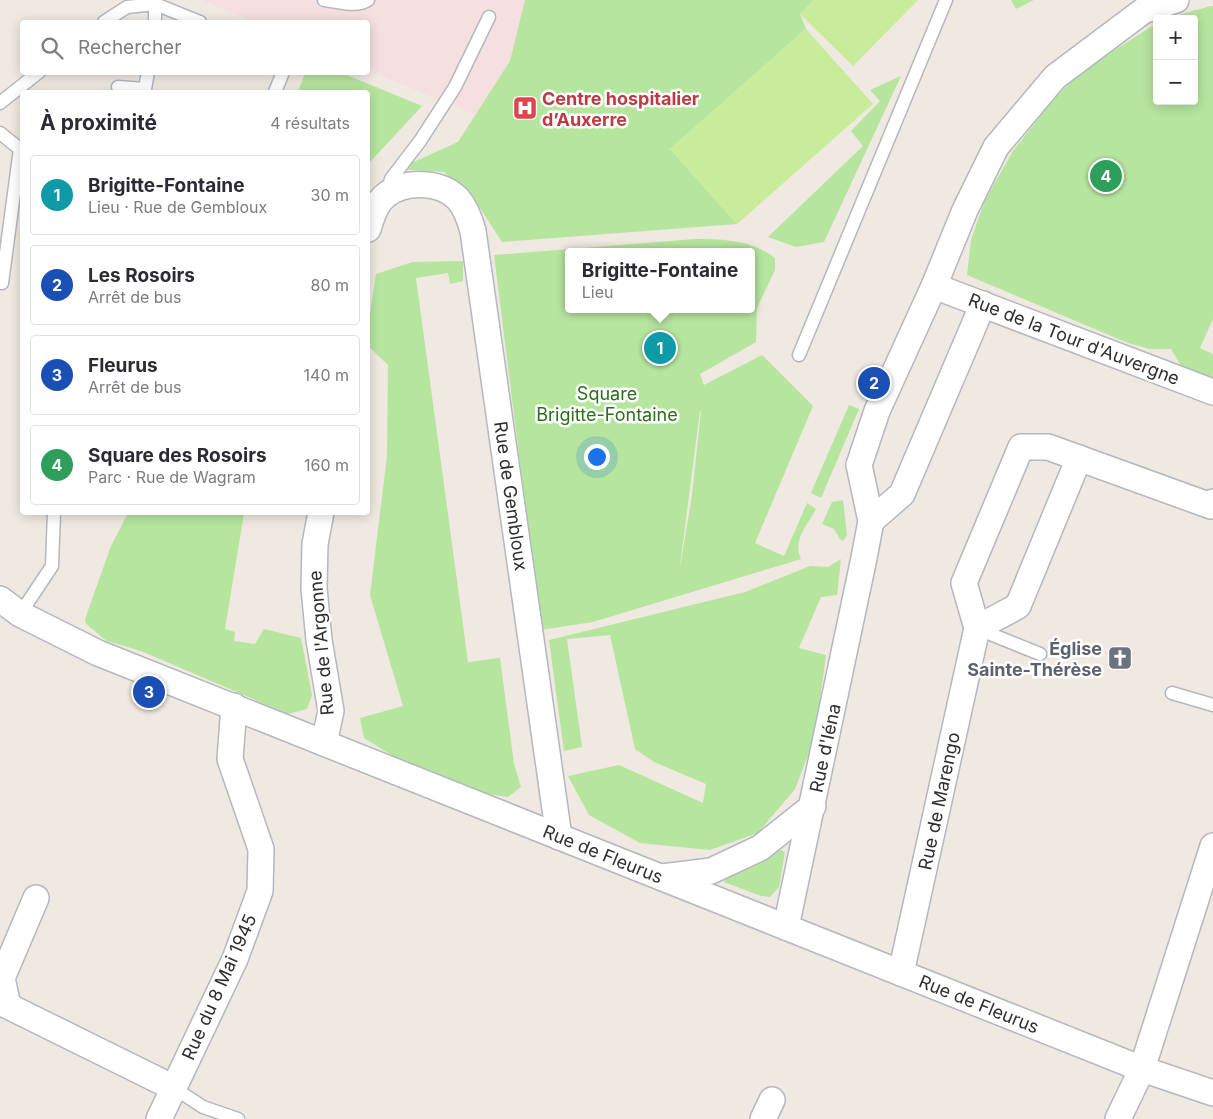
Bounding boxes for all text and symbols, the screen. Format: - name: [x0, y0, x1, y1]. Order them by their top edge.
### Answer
- map controls: [1153, 15, 1198, 105]
- button: +: [1153, 15, 1198, 60]
- search box: [20, 20, 370, 75]
- icon: search: [38, 34, 66, 62]
- text: Rechercher: [78, 36, 181, 59]
- button: −: [1153, 60, 1198, 105]
- place label: Centre hospitalier d’Auxerre: [542, 88, 699, 130]
- hospital icon: Centre hospitalier d’Auxerre: [512, 95, 538, 121]
- text: À proximité: [40, 110, 157, 135]
- text: 4 résultats: [270, 113, 350, 133]
- pin: 4: [1090, 157, 1122, 195]
- text: Brigitte-Fontaine: [88, 174, 244, 197]
- text: 1: [54, 185, 60, 205]
- text: 30 m: [311, 185, 349, 205]
- text: Lieu · Rue de Gembloux: [88, 197, 267, 217]
- popup: [565, 248, 755, 313]
- text: Brigitte-Fontaine: [582, 259, 738, 282]
- text: Les Rosoirs: [88, 264, 195, 287]
- text: 2: [52, 275, 62, 295]
- text: 80 m: [310, 275, 349, 295]
- text: Lieu: [582, 282, 613, 302]
- text: Arrêt de bus: [88, 287, 181, 307]
- street label: Rue de la Tour d'Auvergne: [966, 289, 1182, 389]
- pin: 1: [644, 329, 676, 367]
- text: Fleurus: [88, 354, 158, 377]
- pin: 2: [858, 364, 890, 402]
- text: 3: [52, 365, 62, 385]
- text: 140 m: [304, 365, 349, 385]
- text: Arrêt de bus: [88, 377, 181, 397]
- park label: Square Brigitte-Fontaine: [536, 383, 678, 425]
- street label: Rue de Gembloux: [490, 420, 532, 572]
- text: Square des Rosoirs: [88, 444, 267, 467]
- your location: [584, 444, 610, 470]
- text: 4: [52, 455, 62, 475]
- text: 160 m: [304, 455, 349, 475]
- text: Parc · Rue de Wagram: [88, 467, 256, 487]
- street label: Rue de l'Argonne: [304, 570, 338, 716]
- place label: Église Sainte-Thérèse: [967, 638, 1102, 680]
- church icon: Église Sainte-Thérèse: [1107, 645, 1133, 671]
- pin: 3: [133, 673, 165, 711]
- street label: Rue d'Iéna: [805, 702, 845, 794]
- street label: Rue de Marengo: [914, 730, 964, 872]
- street label: Rue de Fleurus: [540, 820, 666, 888]
- street label: Rue du 8 Mai 1945: [177, 911, 261, 1063]
- street label: Rue de Fleurus: [916, 970, 1042, 1038]

